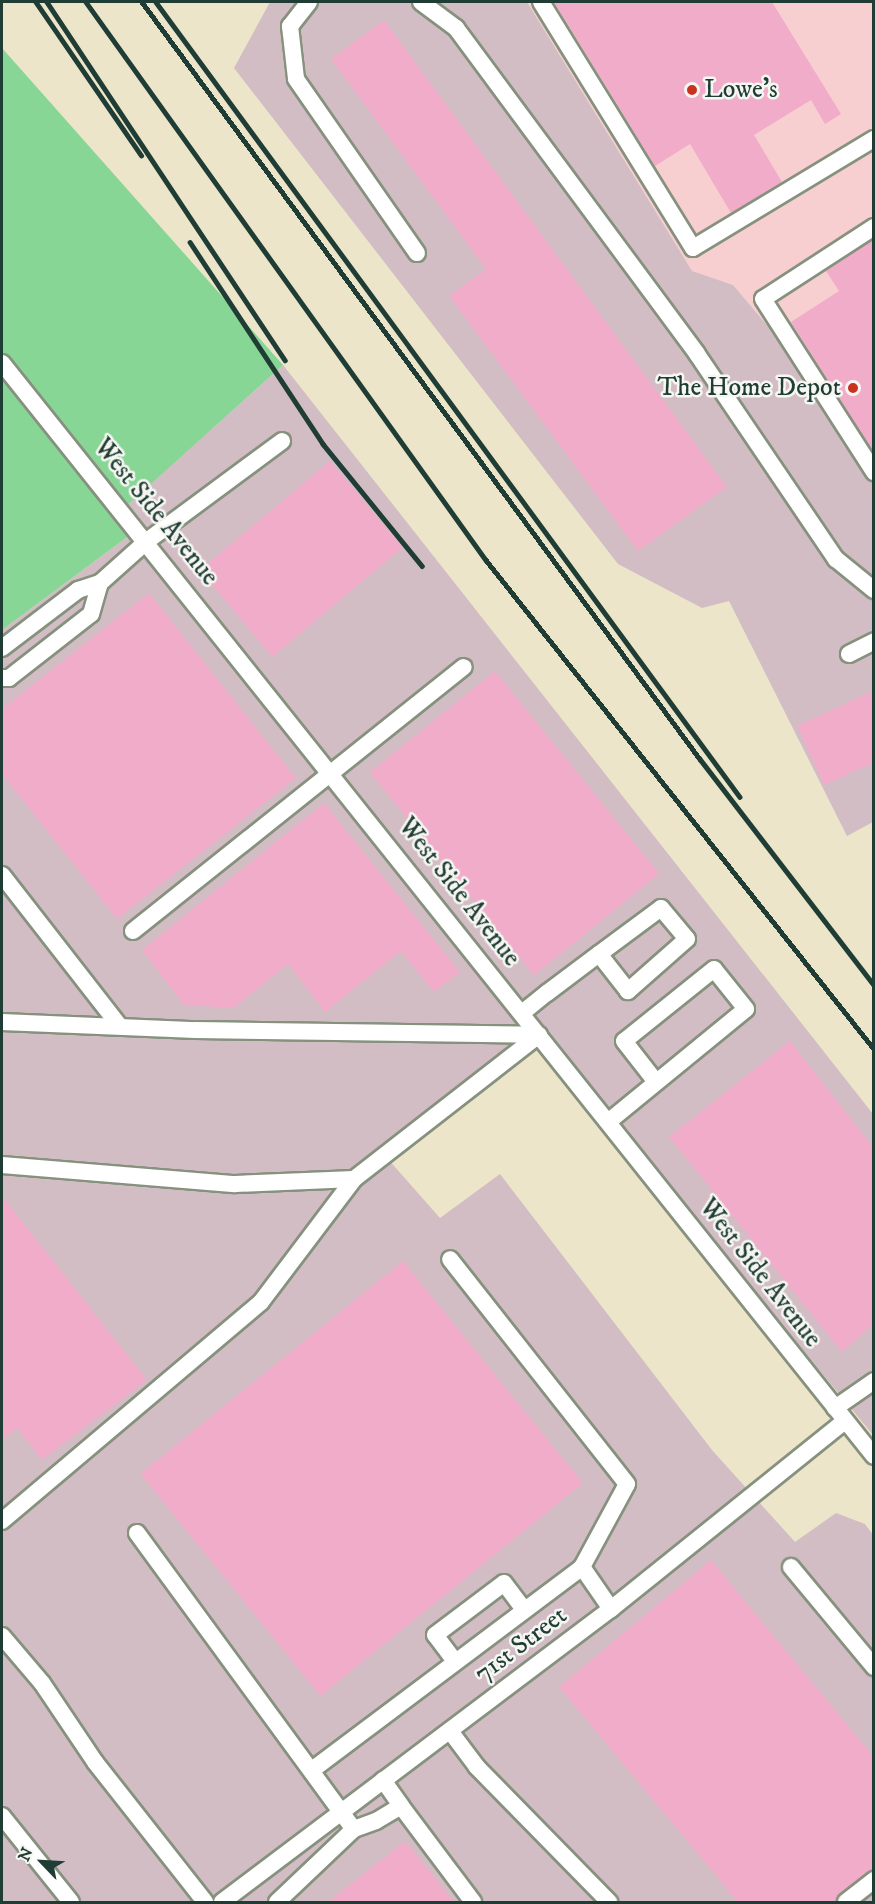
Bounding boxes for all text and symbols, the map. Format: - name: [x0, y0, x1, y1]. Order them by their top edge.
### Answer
- place label: Lowe's: [704, 74, 778, 106]
- marker: Lowe's: [685, 83, 699, 97]
- place label: The Home Depot: [657, 372, 841, 404]
- marker: The Home Depot: [846, 381, 860, 395]
- street label: West Side Avenue: [87, 432, 225, 592]
- street label: West Side Avenue: [391, 811, 527, 973]
- street label: West Side Avenue: [692, 1192, 828, 1354]
- street label: 71st Street: [469, 1600, 573, 1690]
- north arrow: [12, 1832, 72, 1892]
- text: N: [14, 1844, 38, 1865]

